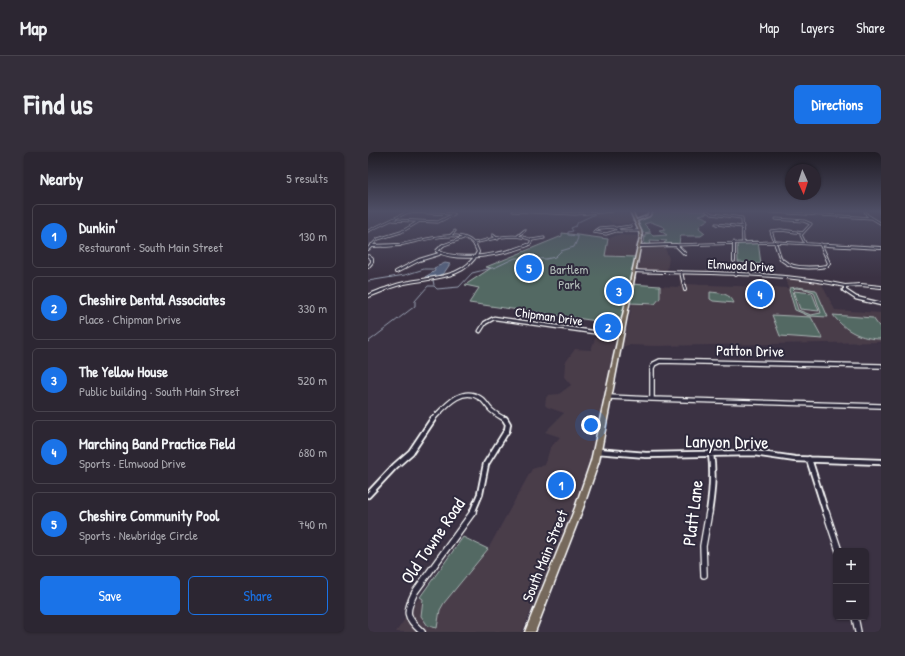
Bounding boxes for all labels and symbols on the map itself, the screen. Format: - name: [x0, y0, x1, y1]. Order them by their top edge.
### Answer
- north arrow: [785, 164, 821, 200]
- pin: 5: [516, 253, 542, 283]
- street label: Elmwood Drive: [707, 254, 775, 276]
- park label: Bartlem Park: [550, 260, 588, 293]
- pin: 3: [606, 276, 632, 306]
- pin: 4: [747, 279, 773, 309]
- street label: Chipman Drive: [514, 302, 584, 330]
- pin: 2: [595, 312, 621, 342]
- street label: Patton Drive: [716, 339, 784, 362]
- your location: [581, 415, 601, 435]
- street label: Lanyon Drive: [685, 428, 769, 455]
- pin: 1: [548, 470, 574, 500]
- street label: Platt Lane: [676, 479, 709, 547]
- street label: Old Towne Road: [395, 493, 471, 589]
- street label: South Main Street: [517, 506, 573, 605]

